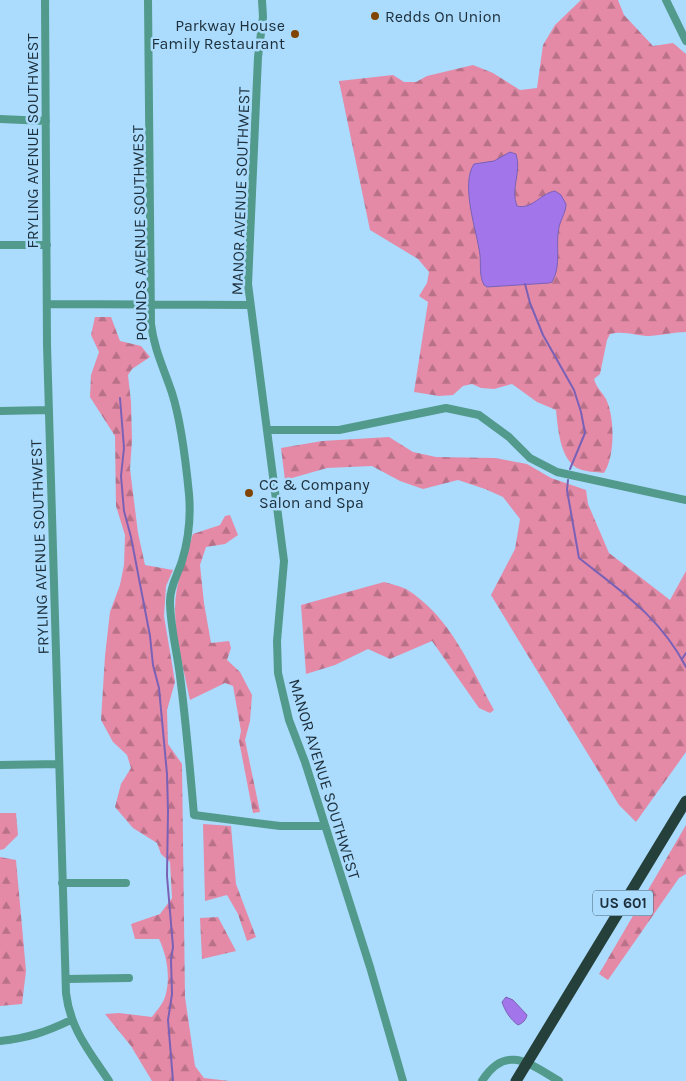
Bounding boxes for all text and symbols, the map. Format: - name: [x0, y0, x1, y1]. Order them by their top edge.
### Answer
- place label: Redds On Union: [385, 7, 501, 26]
- marker: Redds On Union: [369, 10, 381, 22]
- place label: Parkway House Family Restaurant: [152, 16, 285, 53]
- marker: Parkway House Family Restaurant: [289, 28, 301, 40]
- street label: FRYLING AVENUE SOUTHWEST: [23, 33, 42, 249]
- street label: MANOR AVENUE SOUTHWEST: [227, 86, 254, 296]
- street label: POUNDS AVENUE SOUTHWEST: [128, 125, 151, 341]
- street label: FRYLING AVENUE SOUTHWEST: [26, 439, 53, 655]
- place label: CC & Company Salon and Spa: [259, 475, 370, 512]
- marker: CC & Company Salon and Spa: [243, 487, 255, 499]
- street label: MANOR AVENUE SOUTHWEST: [285, 677, 364, 882]
- road number: US 601: [593, 890, 653, 916]

